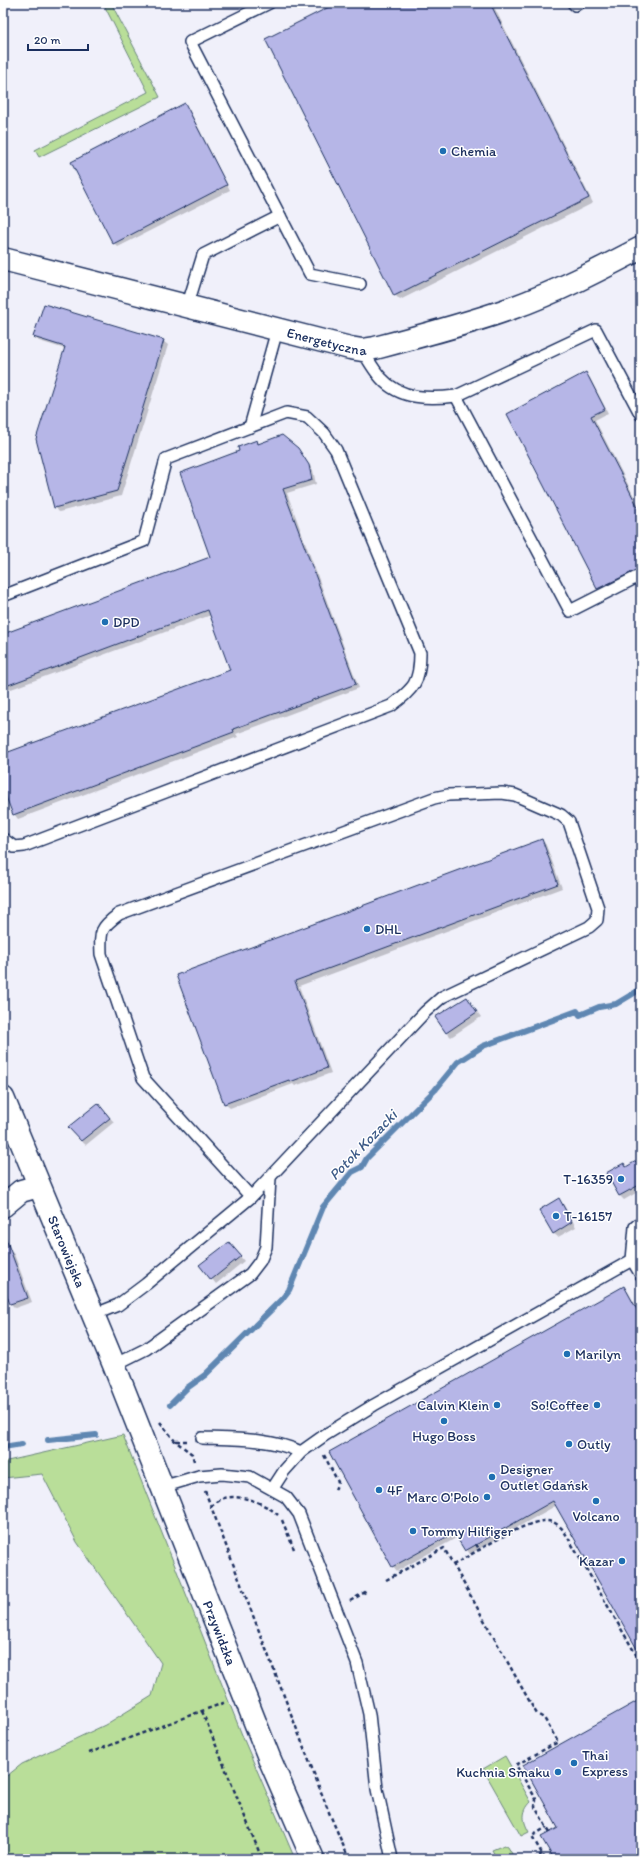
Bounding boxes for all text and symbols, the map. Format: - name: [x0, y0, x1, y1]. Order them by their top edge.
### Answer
- scale bar: [28, 26, 88, 52]
- text: 20 m: [34, 33, 61, 47]
- place label: Chemia: [451, 143, 497, 160]
- marker: Chemia: [438, 146, 448, 156]
- street label: Energetyczna: [285, 324, 368, 359]
- place label: DPD: [113, 614, 140, 631]
- marker: DPD: [100, 617, 110, 627]
- place label: DHL: [375, 921, 401, 938]
- marker: DHL: [362, 924, 372, 934]
- water label: Potok Kozacki: [325, 1105, 402, 1184]
- place label: T-16359: [563, 1171, 613, 1188]
- marker: T-16359: [616, 1174, 626, 1184]
- place label: T-16157: [564, 1208, 612, 1225]
- marker: T-16157: [551, 1211, 561, 1221]
- street label: Starowiejska: [44, 1213, 89, 1290]
- place label: Marilyn: [575, 1346, 621, 1363]
- marker: Marilyn: [562, 1349, 572, 1359]
- place label: Calvin Klein: [417, 1397, 490, 1414]
- place label: So!Coffee: [531, 1397, 589, 1414]
- marker: Calvin Klein: [492, 1400, 502, 1410]
- marker: So!Coffee: [592, 1400, 602, 1410]
- marker: Hugo Boss: [439, 1416, 449, 1426]
- place label: Hugo Boss: [412, 1428, 476, 1445]
- place label: Outly: [577, 1436, 611, 1453]
- marker: Outly: [564, 1439, 574, 1449]
- place label: Designer Outlet Gdańsk: [500, 1461, 589, 1494]
- marker: Designer Outlet Gdańsk: [487, 1472, 497, 1482]
- place label: 4F: [387, 1482, 403, 1499]
- marker: 4F: [374, 1485, 384, 1495]
- place label: Marc O'Polo: [407, 1489, 479, 1506]
- marker: Marc O'Polo: [482, 1492, 492, 1502]
- marker: Volcano: [591, 1496, 601, 1506]
- place label: Volcano: [572, 1508, 620, 1525]
- place label: Tommy Hilfiger: [421, 1523, 513, 1540]
- marker: Tommy Hilfiger: [408, 1526, 418, 1536]
- place label: Kazar: [579, 1553, 615, 1570]
- marker: Kazar: [617, 1556, 627, 1566]
- street label: Przywidzka: [199, 1598, 240, 1667]
- place label: Thai Express: [582, 1747, 628, 1780]
- marker: Thai Express: [569, 1758, 579, 1768]
- place label: Kuchnia Smaku: [456, 1764, 550, 1781]
- marker: Kuchnia Smaku: [553, 1767, 563, 1777]

